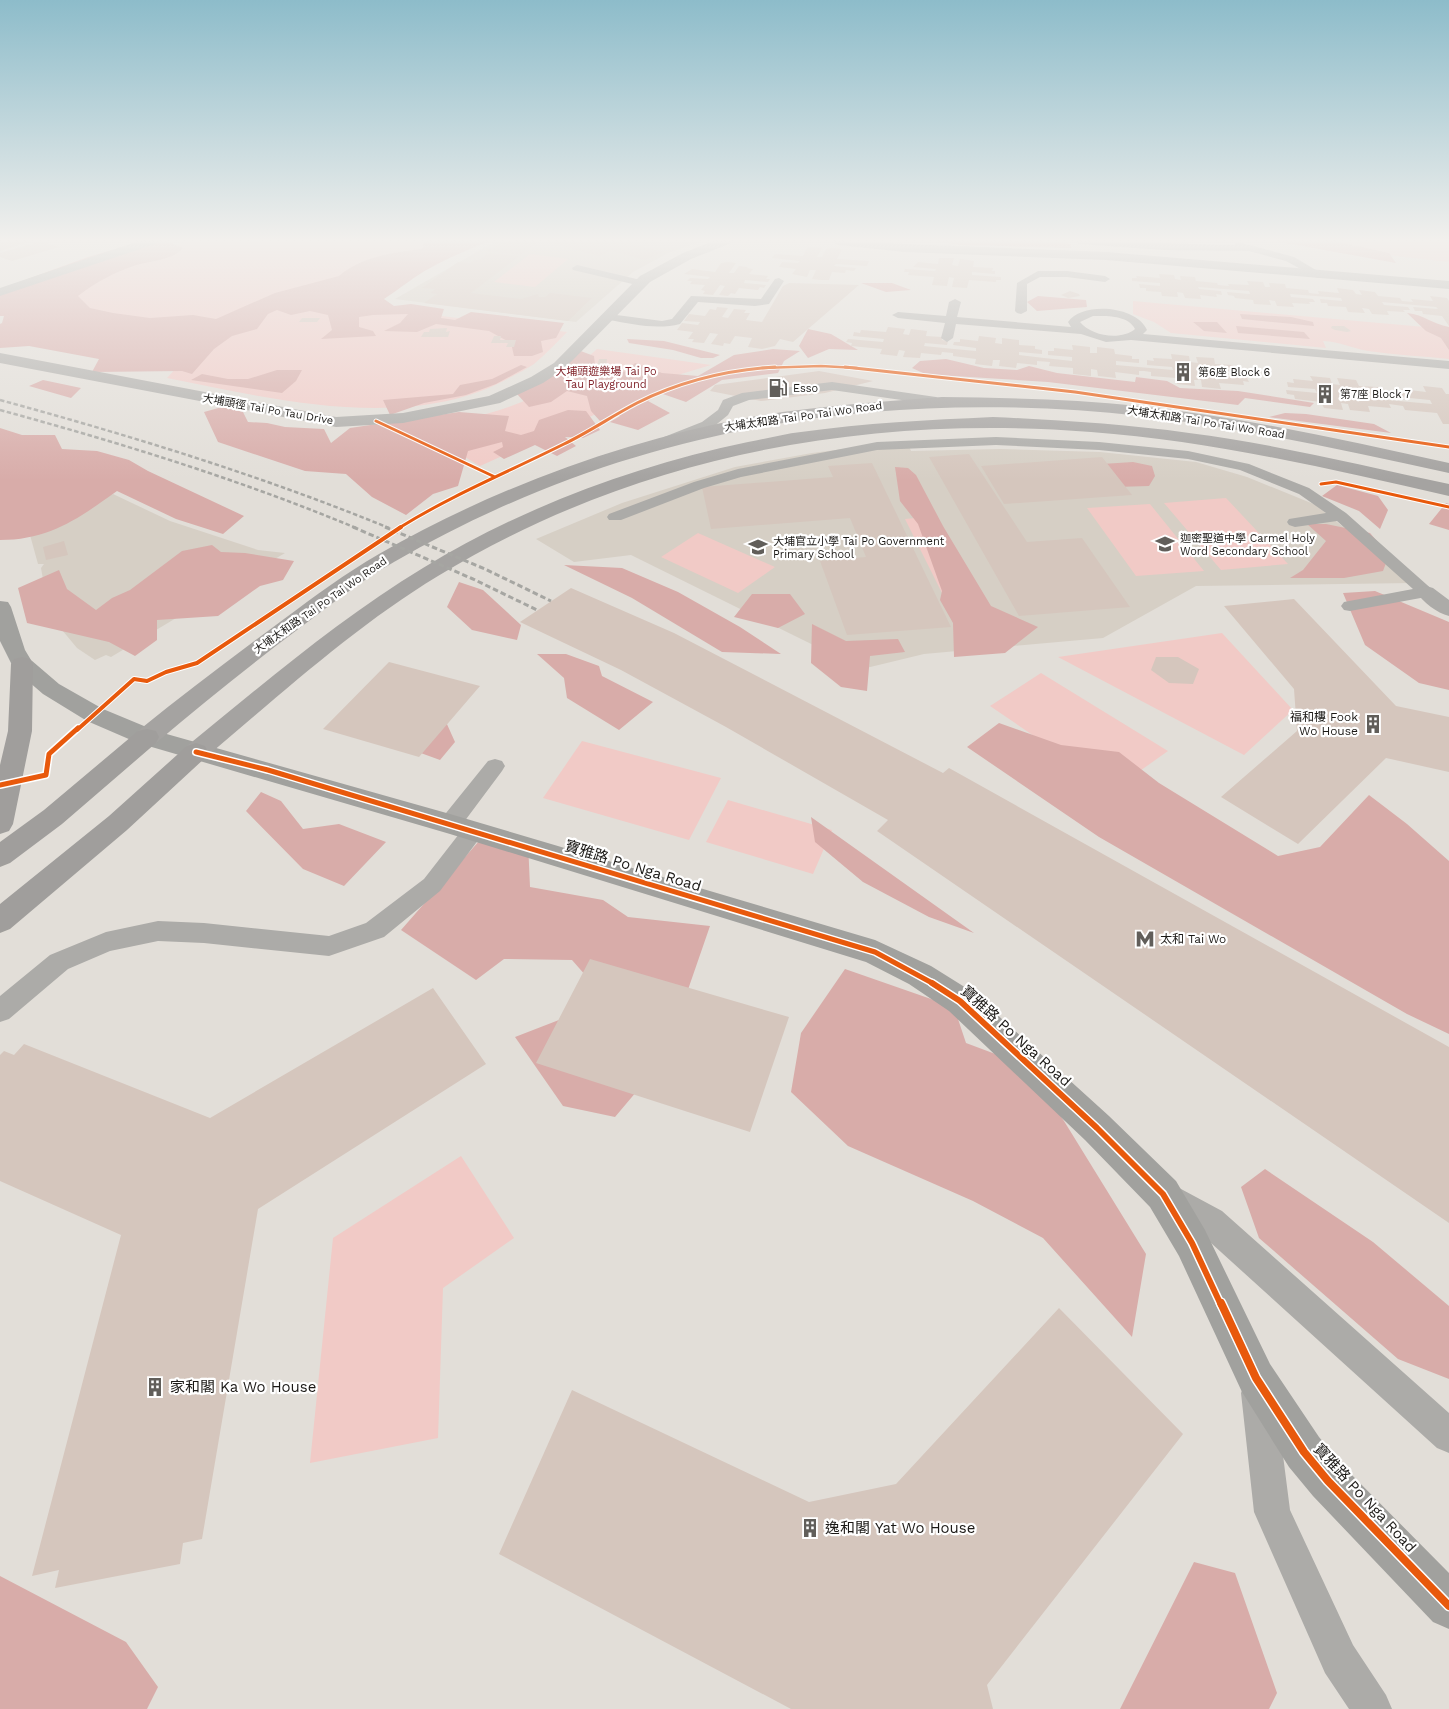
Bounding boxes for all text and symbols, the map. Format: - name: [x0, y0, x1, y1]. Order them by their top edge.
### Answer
- building icon: 第6座 Block 6: [1172, 361, 1194, 383]
- park label: 大埔頭遊樂場 Tai Po Tau Playground: [555, 365, 657, 391]
- place label: 第6座 Block 6: [1198, 366, 1270, 379]
- fuel station icon: Esso: [767, 377, 789, 399]
- place label: Esso: [793, 382, 818, 395]
- building icon: 第7座 Block 7: [1314, 383, 1336, 405]
- place label: 第7座 Block 7: [1340, 388, 1411, 401]
- street label: 大埔頭徑 Tai Po Tau Drive: [202, 392, 334, 427]
- street label: 大埔太和路 Tai Po Tai Wo Road: [723, 399, 883, 434]
- street label: 大埔太和路 Tai Po Tai Wo Road: [1126, 404, 1286, 441]
- place label: 迦密聖道中學 Carmel Holy Word Secondary School: [1180, 532, 1315, 558]
- school or university icon: 迦密聖道中學 Carmel Holy Word Secondary School: [1154, 533, 1176, 555]
- place label: 大埔官立小學 Tai Po Government Primary School: [773, 535, 945, 561]
- school or university icon: 大埔官立小學 Tai Po Government Primary School: [747, 536, 769, 558]
- street label: 大埔太和路 Tai Po Tai Wo Road: [251, 554, 389, 656]
- place label: 福和樓 Fook Wo House: [1290, 710, 1358, 738]
- building icon: 福和樓 Fook Wo House: [1362, 713, 1384, 735]
- street label: 寶雅路 Po Nga Road: [562, 837, 704, 895]
- metro station icon: 太和 Tai Wo: [1134, 928, 1156, 950]
- place label: 太和 Tai Wo: [1160, 932, 1226, 946]
- street label: 寶雅路 Po Nga Road: [957, 982, 1075, 1090]
- building icon: 家和閣 Ka Wo House: [144, 1376, 166, 1398]
- place label: 家和閣 Ka Wo House: [170, 1378, 316, 1396]
- street label: 寶雅路 Po Nga Road: [1310, 1440, 1420, 1556]
- building icon: 逸和閣 Yat Wo House: [799, 1517, 821, 1539]
- place label: 逸和閣 Yat Wo House: [825, 1519, 975, 1537]

